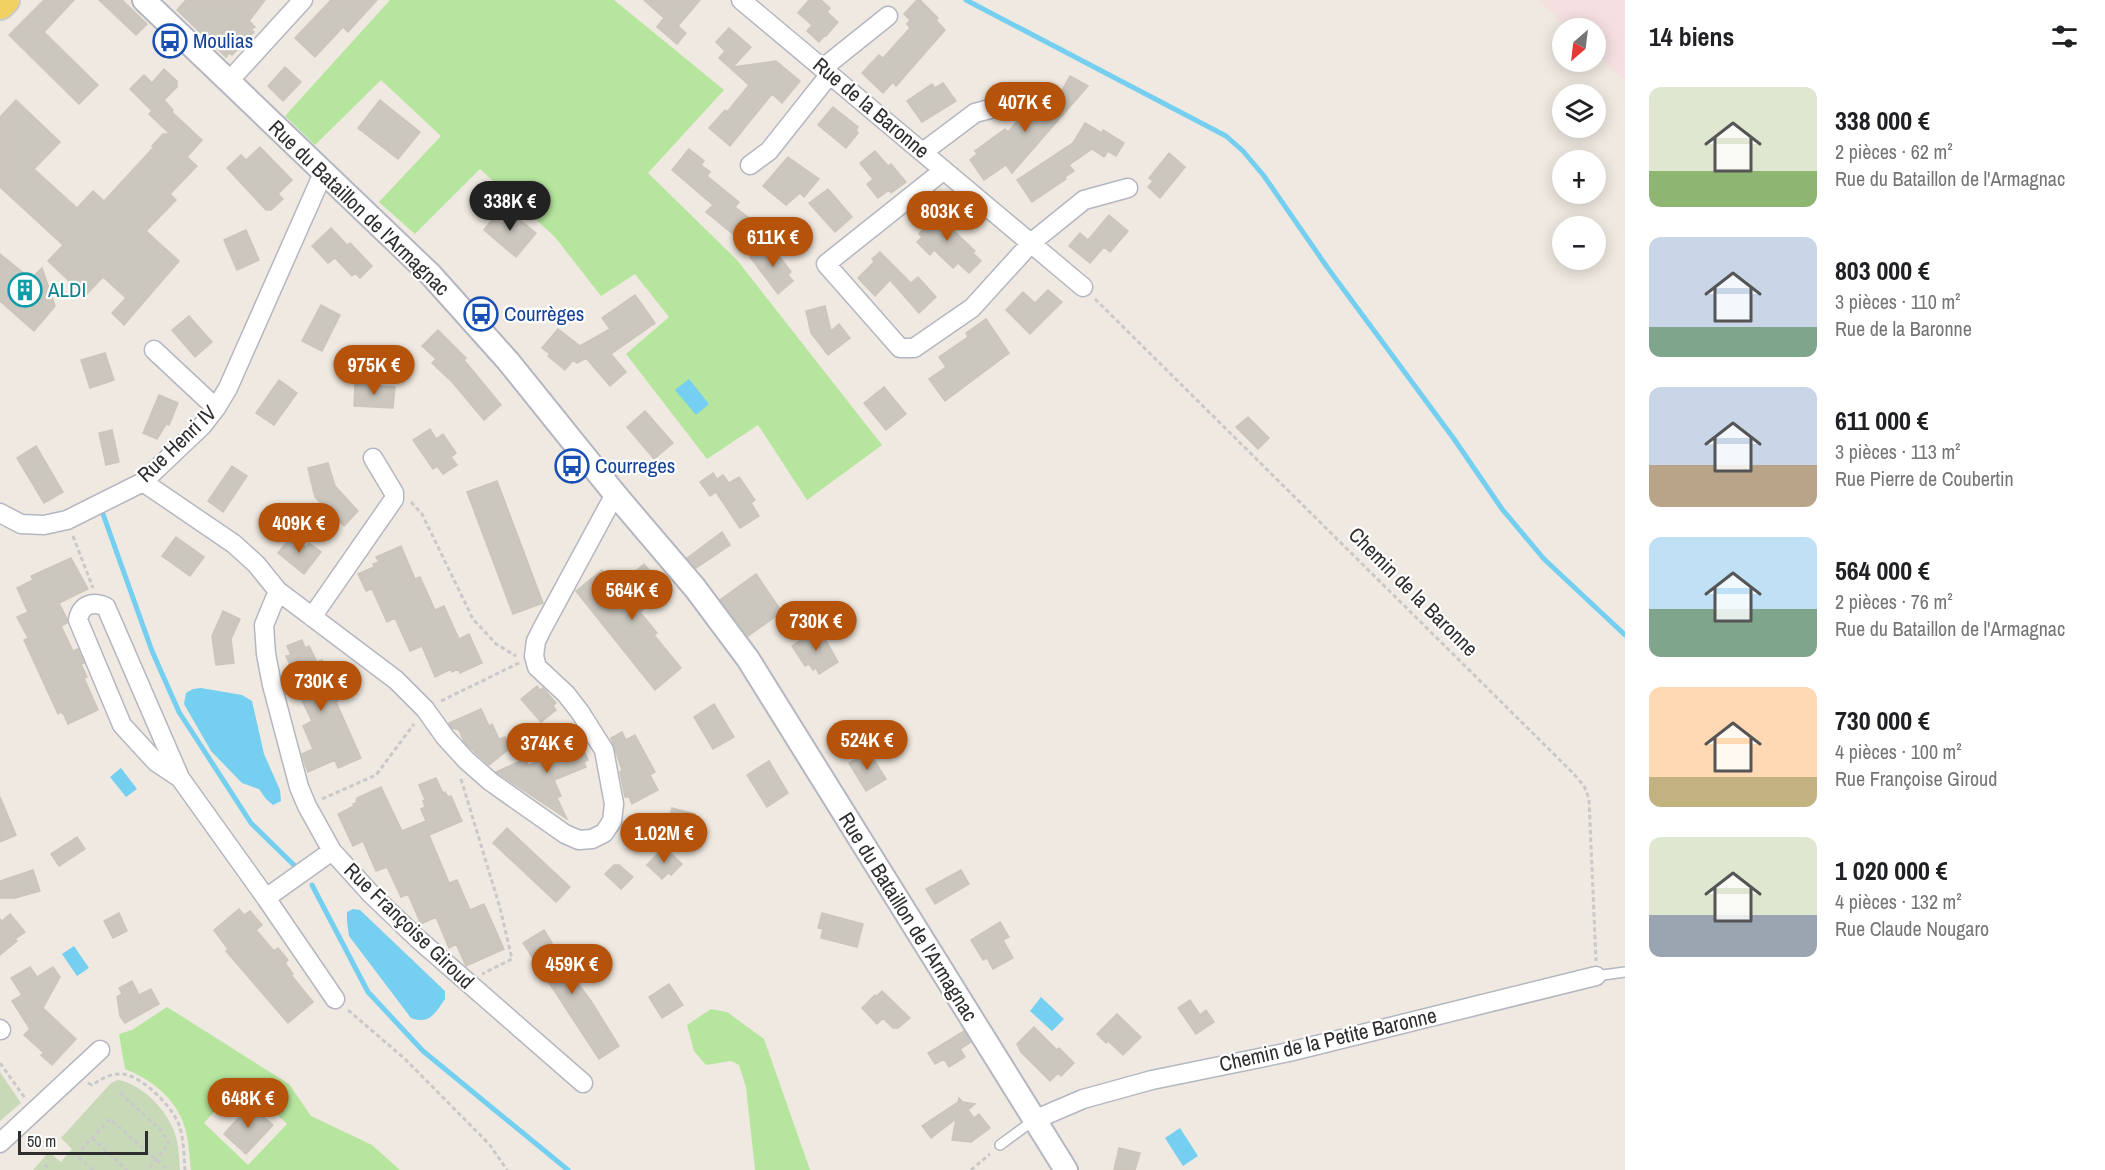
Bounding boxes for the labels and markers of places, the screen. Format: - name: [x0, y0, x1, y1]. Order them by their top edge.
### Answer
- bus stop icon: Moulias: [152, 23, 188, 59]
- place label: Moulias: [193, 26, 253, 55]
- pin: 407K €: [976, 82, 1074, 133]
- pin: 338K €: [461, 181, 559, 232]
- pin: 803K €: [898, 191, 996, 242]
- pin: 611K €: [724, 217, 822, 268]
- building icon: ALDI: [7, 272, 43, 308]
- place label: ALDI: [47, 275, 86, 304]
- bus stop icon: Courrèges: [463, 296, 499, 332]
- place label: Courrèges: [504, 299, 584, 328]
- pin: 975K €: [325, 345, 423, 396]
- bus stop icon: Courreges: [554, 448, 590, 484]
- place label: Courreges: [595, 451, 675, 480]
- pin: 409K €: [250, 503, 348, 554]
- pin: 564K €: [583, 570, 681, 621]
- pin: 730K €: [767, 601, 865, 652]
- pin: 730K €: [272, 661, 370, 712]
- pin: 524K €: [818, 720, 916, 771]
- pin: 374K €: [498, 723, 596, 774]
- pin: 1.02M €: [609, 813, 719, 864]
- pin: 459K €: [523, 944, 621, 995]
- pin: 648K €: [199, 1078, 297, 1129]

